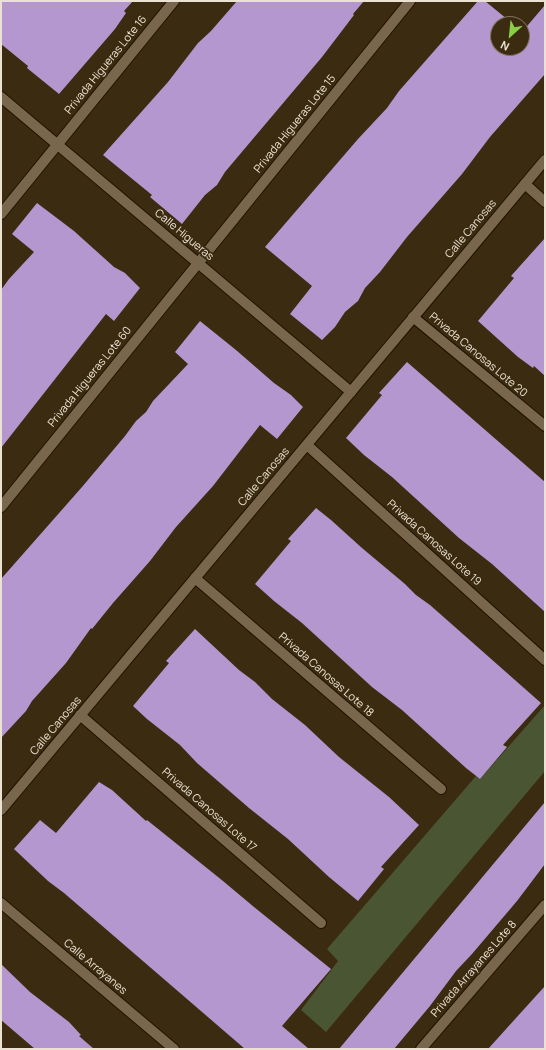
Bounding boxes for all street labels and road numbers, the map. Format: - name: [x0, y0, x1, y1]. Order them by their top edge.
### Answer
- street label: Privada Higueras Lote 16: [62, 13, 150, 117]
- street label: Privada Higueras Lote 15: [251, 72, 339, 176]
- street label: Calle Canosas: [443, 197, 499, 261]
- street label: Calle Higueras: [152, 206, 216, 264]
- street label: Privada Canosas Lote 20: [426, 310, 530, 400]
- street label: Privada Higueras Lote 60: [45, 324, 135, 430]
- street label: Calle Canosas: [236, 445, 292, 509]
- street label: Privada Canosas Lote 19: [384, 497, 484, 589]
- street label: Privada Canosas Lote 18: [276, 630, 376, 720]
- street label: Calle Canosas: [28, 694, 84, 758]
- street label: Privada Canosas Lote 17: [159, 765, 259, 855]
- street label: Privada Arrayanes Lote 8: [428, 918, 520, 1020]
- street label: Calle Arrayanes: [61, 937, 129, 997]

